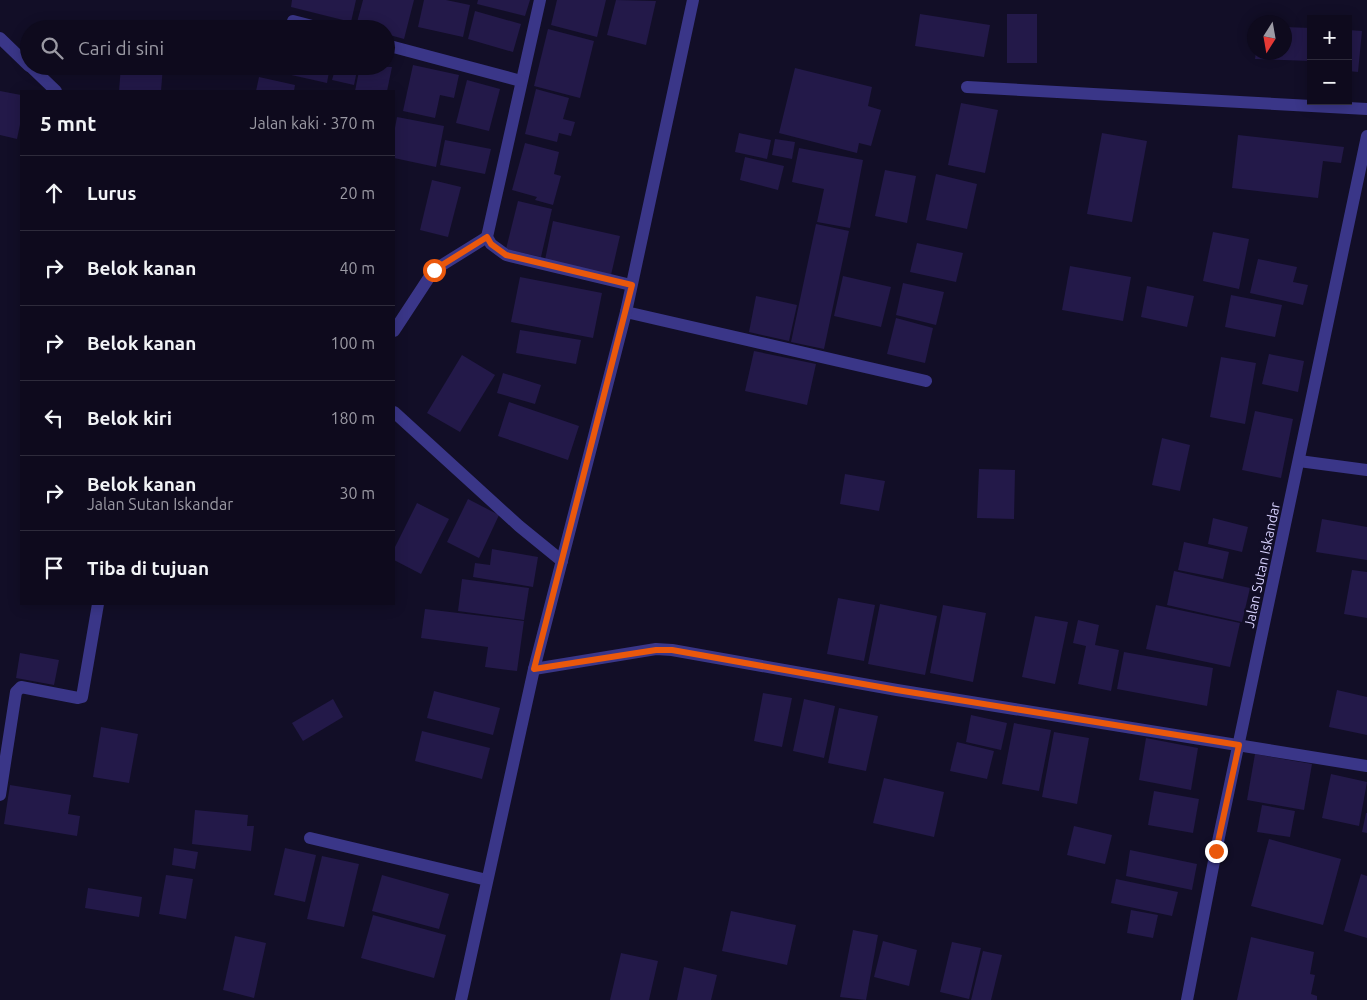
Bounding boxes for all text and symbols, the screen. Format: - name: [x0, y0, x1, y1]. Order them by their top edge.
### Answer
- north arrow: [1247, 15, 1292, 60]
- map controls: [1307, 15, 1352, 105]
- button: +: [1307, 15, 1352, 60]
- search box: [20, 20, 395, 75]
- icon: search: [38, 34, 66, 62]
- text: Cari di sini: [78, 37, 164, 59]
- button: −: [1307, 60, 1352, 105]
- text: 5 mnt: [40, 111, 96, 135]
- text: Jalan kaki · 370 m: [250, 114, 375, 132]
- icon: ahead: [40, 179, 68, 207]
- text: Lurus: [87, 182, 136, 204]
- text: 20 m: [339, 184, 375, 202]
- icon: right: [40, 254, 68, 282]
- text: Belok kanan: [87, 257, 196, 279]
- text: 40 m: [339, 259, 375, 277]
- route start: [423, 259, 446, 282]
- icon: right: [40, 329, 68, 357]
- text: Belok kanan: [87, 332, 196, 354]
- text: 100 m: [330, 334, 375, 352]
- icon: left: [40, 404, 68, 432]
- text: Belok kiri: [87, 407, 172, 429]
- text: 180 m: [330, 409, 375, 427]
- text: Belok kanan: [87, 473, 196, 495]
- icon: right: [40, 479, 68, 507]
- text: 30 m: [339, 484, 375, 502]
- text: Jalan Sutan Iskandar: [87, 495, 233, 513]
- street label: Jalan Sutan Iskandar: [1241, 500, 1283, 629]
- icon: arrive: [40, 554, 68, 582]
- text: Tiba di tujuan: [87, 557, 209, 579]
- route end: [1205, 840, 1228, 863]

